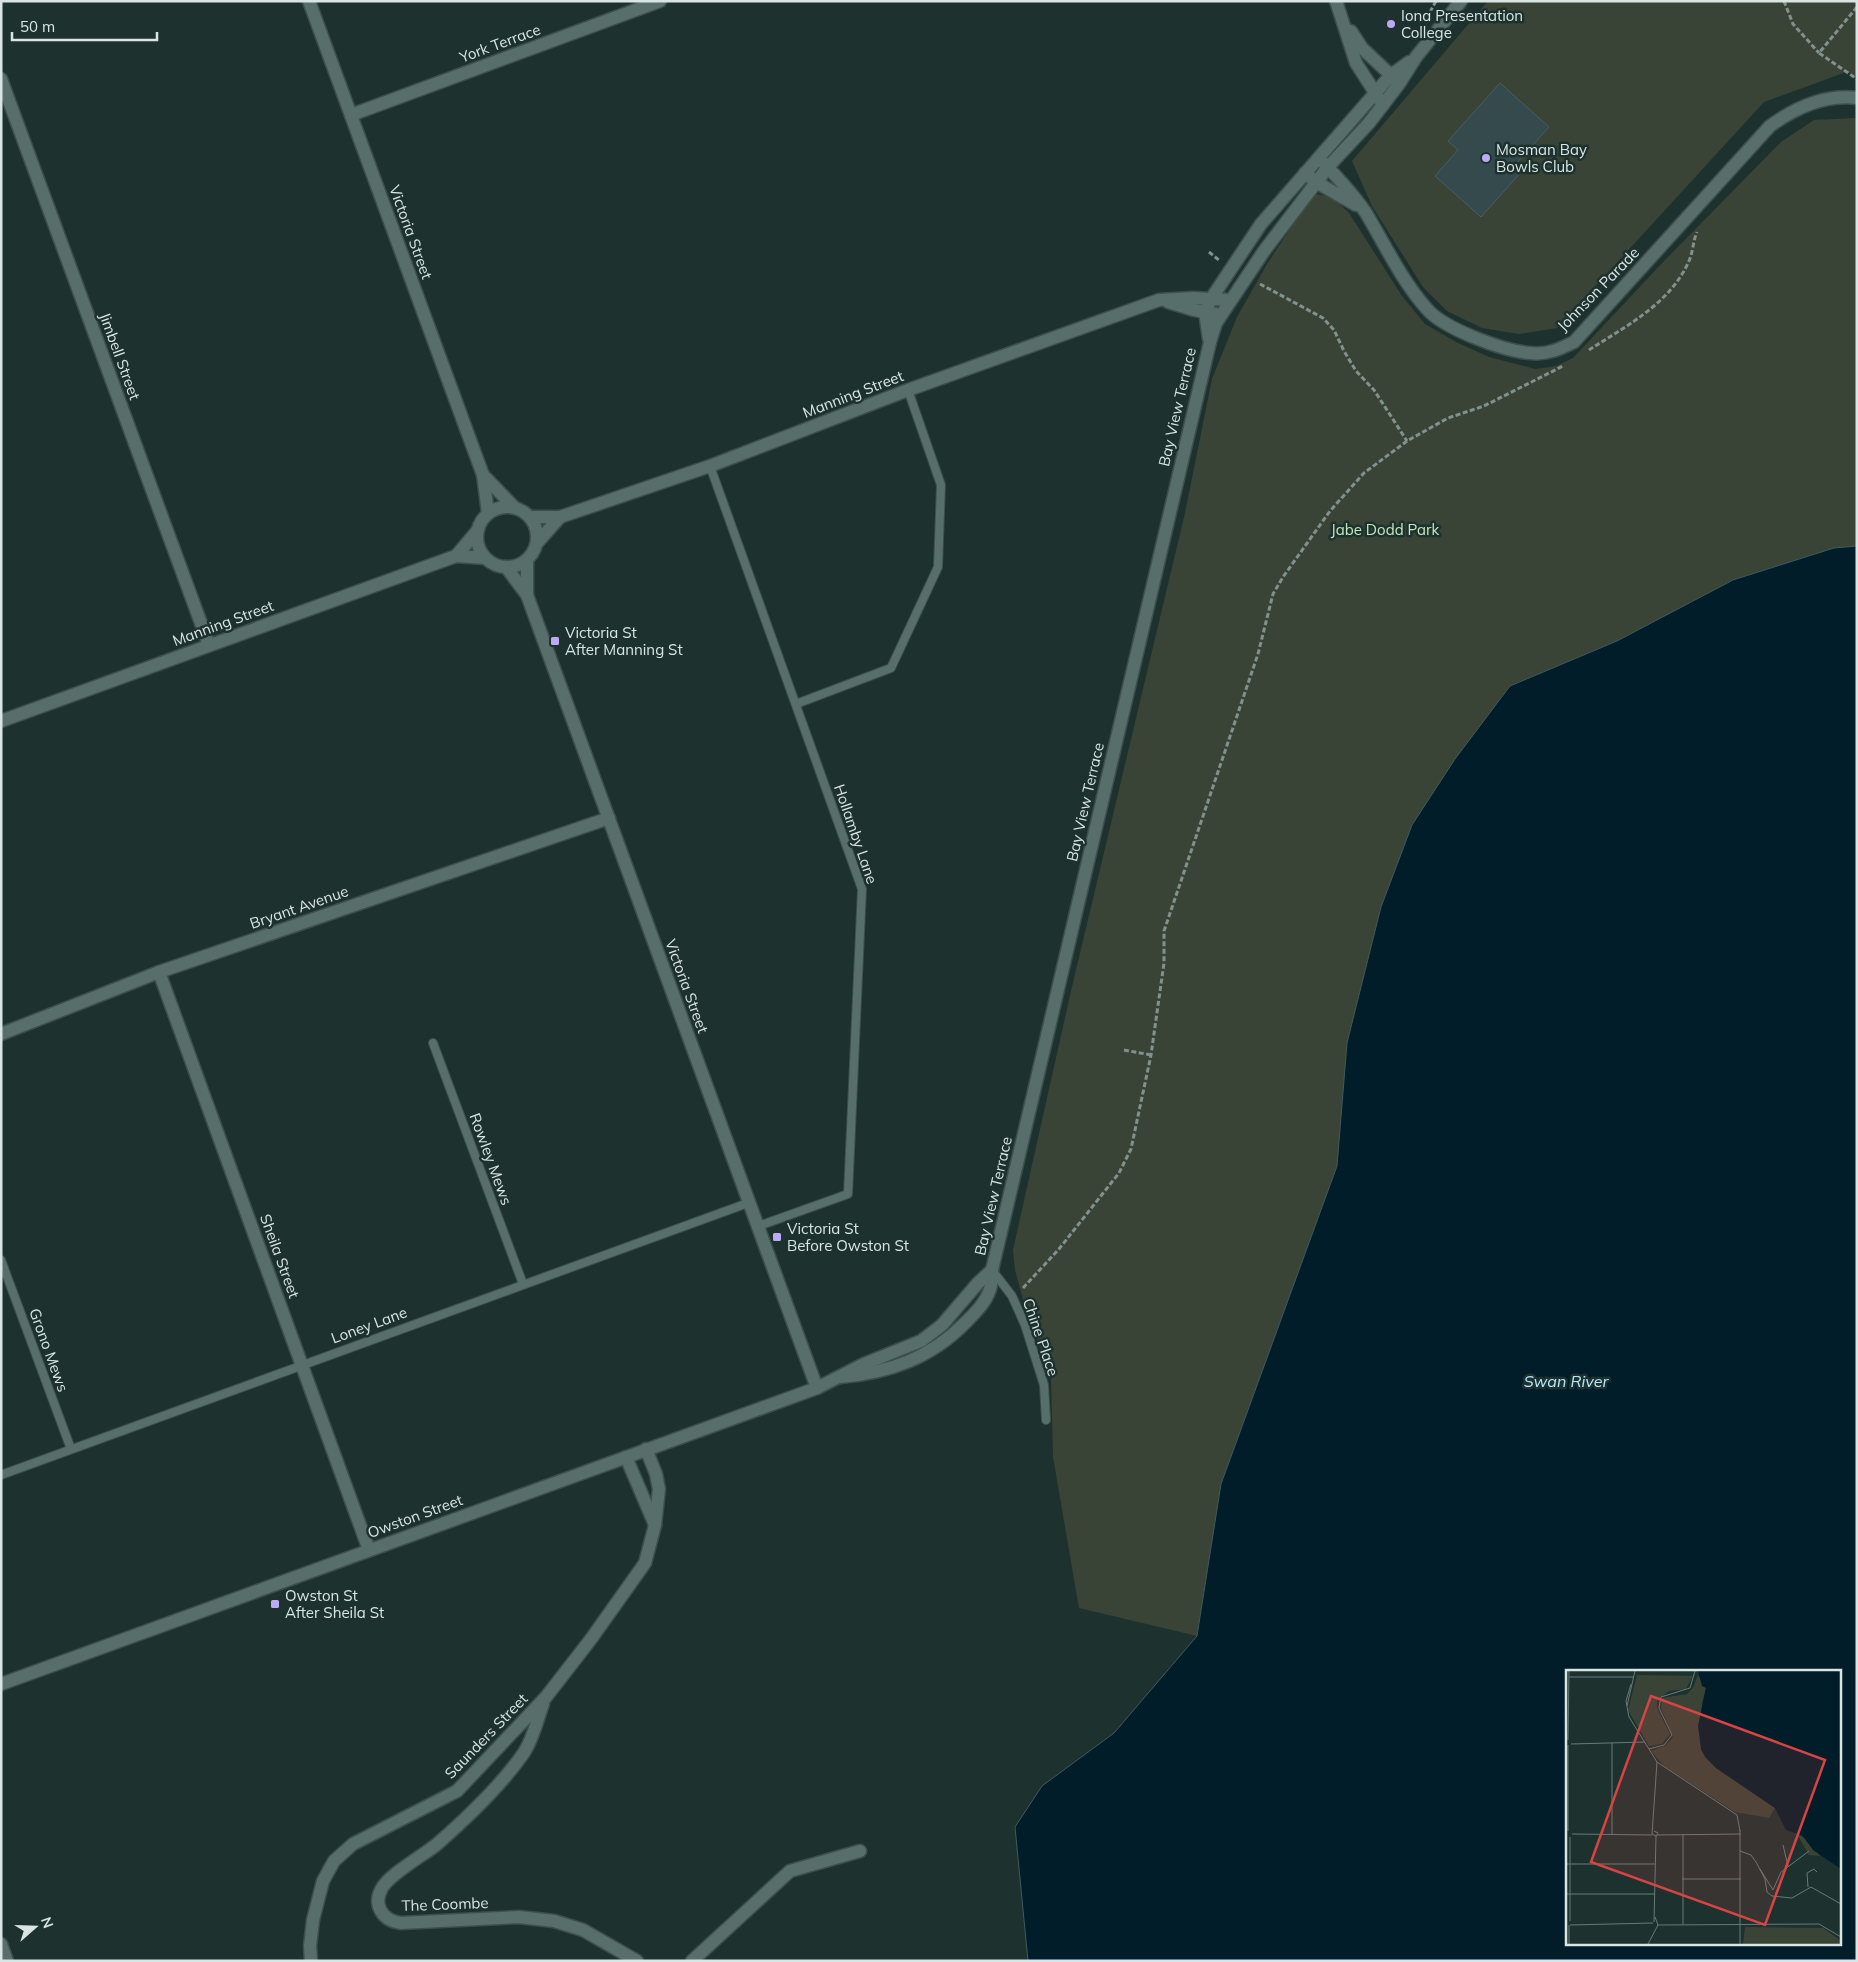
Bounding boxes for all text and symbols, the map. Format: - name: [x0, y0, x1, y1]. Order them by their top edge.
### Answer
- place label: Iona Presentation College: [1401, 6, 1523, 42]
- scale bar: [12, 10, 158, 42]
- text: 50 m: [20, 17, 55, 36]
- marker: Iona Presentation College: [1385, 18, 1397, 30]
- street label: York Terrace: [456, 20, 543, 67]
- place label: Mosman Bay Bowls Club: [1496, 140, 1587, 176]
- marker: Mosman Bay Bowls Club: [1480, 152, 1492, 164]
- street label: Victoria Street: [385, 182, 437, 282]
- street label: Johnson Parade: [1553, 243, 1643, 335]
- street label: Jimbell Street: [95, 310, 145, 402]
- street label: Bay View Terrace: [1154, 346, 1200, 468]
- street label: Manning Street: [800, 366, 906, 422]
- park label: Jabe Dodd Park: [1331, 520, 1439, 539]
- street label: Manning Street: [170, 596, 276, 650]
- place label: Victoria St After Manning St: [565, 623, 683, 659]
- marker: Victoria St After Manning St: [549, 635, 561, 647]
- street label: Bay View Terrace: [1062, 741, 1108, 863]
- street label: Hollamby Lane: [830, 782, 882, 886]
- street label: Bryant Avenue: [247, 881, 351, 933]
- street label: Victoria Street: [661, 936, 713, 1036]
- street label: Rowley Mews: [466, 1110, 516, 1208]
- street label: Bay View Terrace: [970, 1135, 1016, 1257]
- street label: Sheila Street: [256, 1211, 304, 1301]
- place label: Victoria St Before Owston St: [787, 1219, 909, 1255]
- marker: Victoria St Before Owston St: [771, 1231, 783, 1243]
- street label: Chine Place: [1019, 1295, 1063, 1379]
- street label: Loney Lane: [328, 1302, 410, 1348]
- street label: Grono Mews: [25, 1306, 73, 1394]
- water label: Swan River: [1524, 1371, 1609, 1391]
- street label: Owston Street: [365, 1490, 465, 1542]
- place label: Owston St After Sheila St: [285, 1586, 384, 1622]
- marker: Owston St After Sheila St: [269, 1598, 281, 1610]
- inset map: [1566, 1670, 1840, 1944]
- street label: Saunders Street: [441, 1689, 531, 1783]
- street label: The Coombe: [401, 1893, 489, 1915]
- north arrow: [10, 1902, 60, 1952]
- text: N: [37, 1915, 57, 1931]

